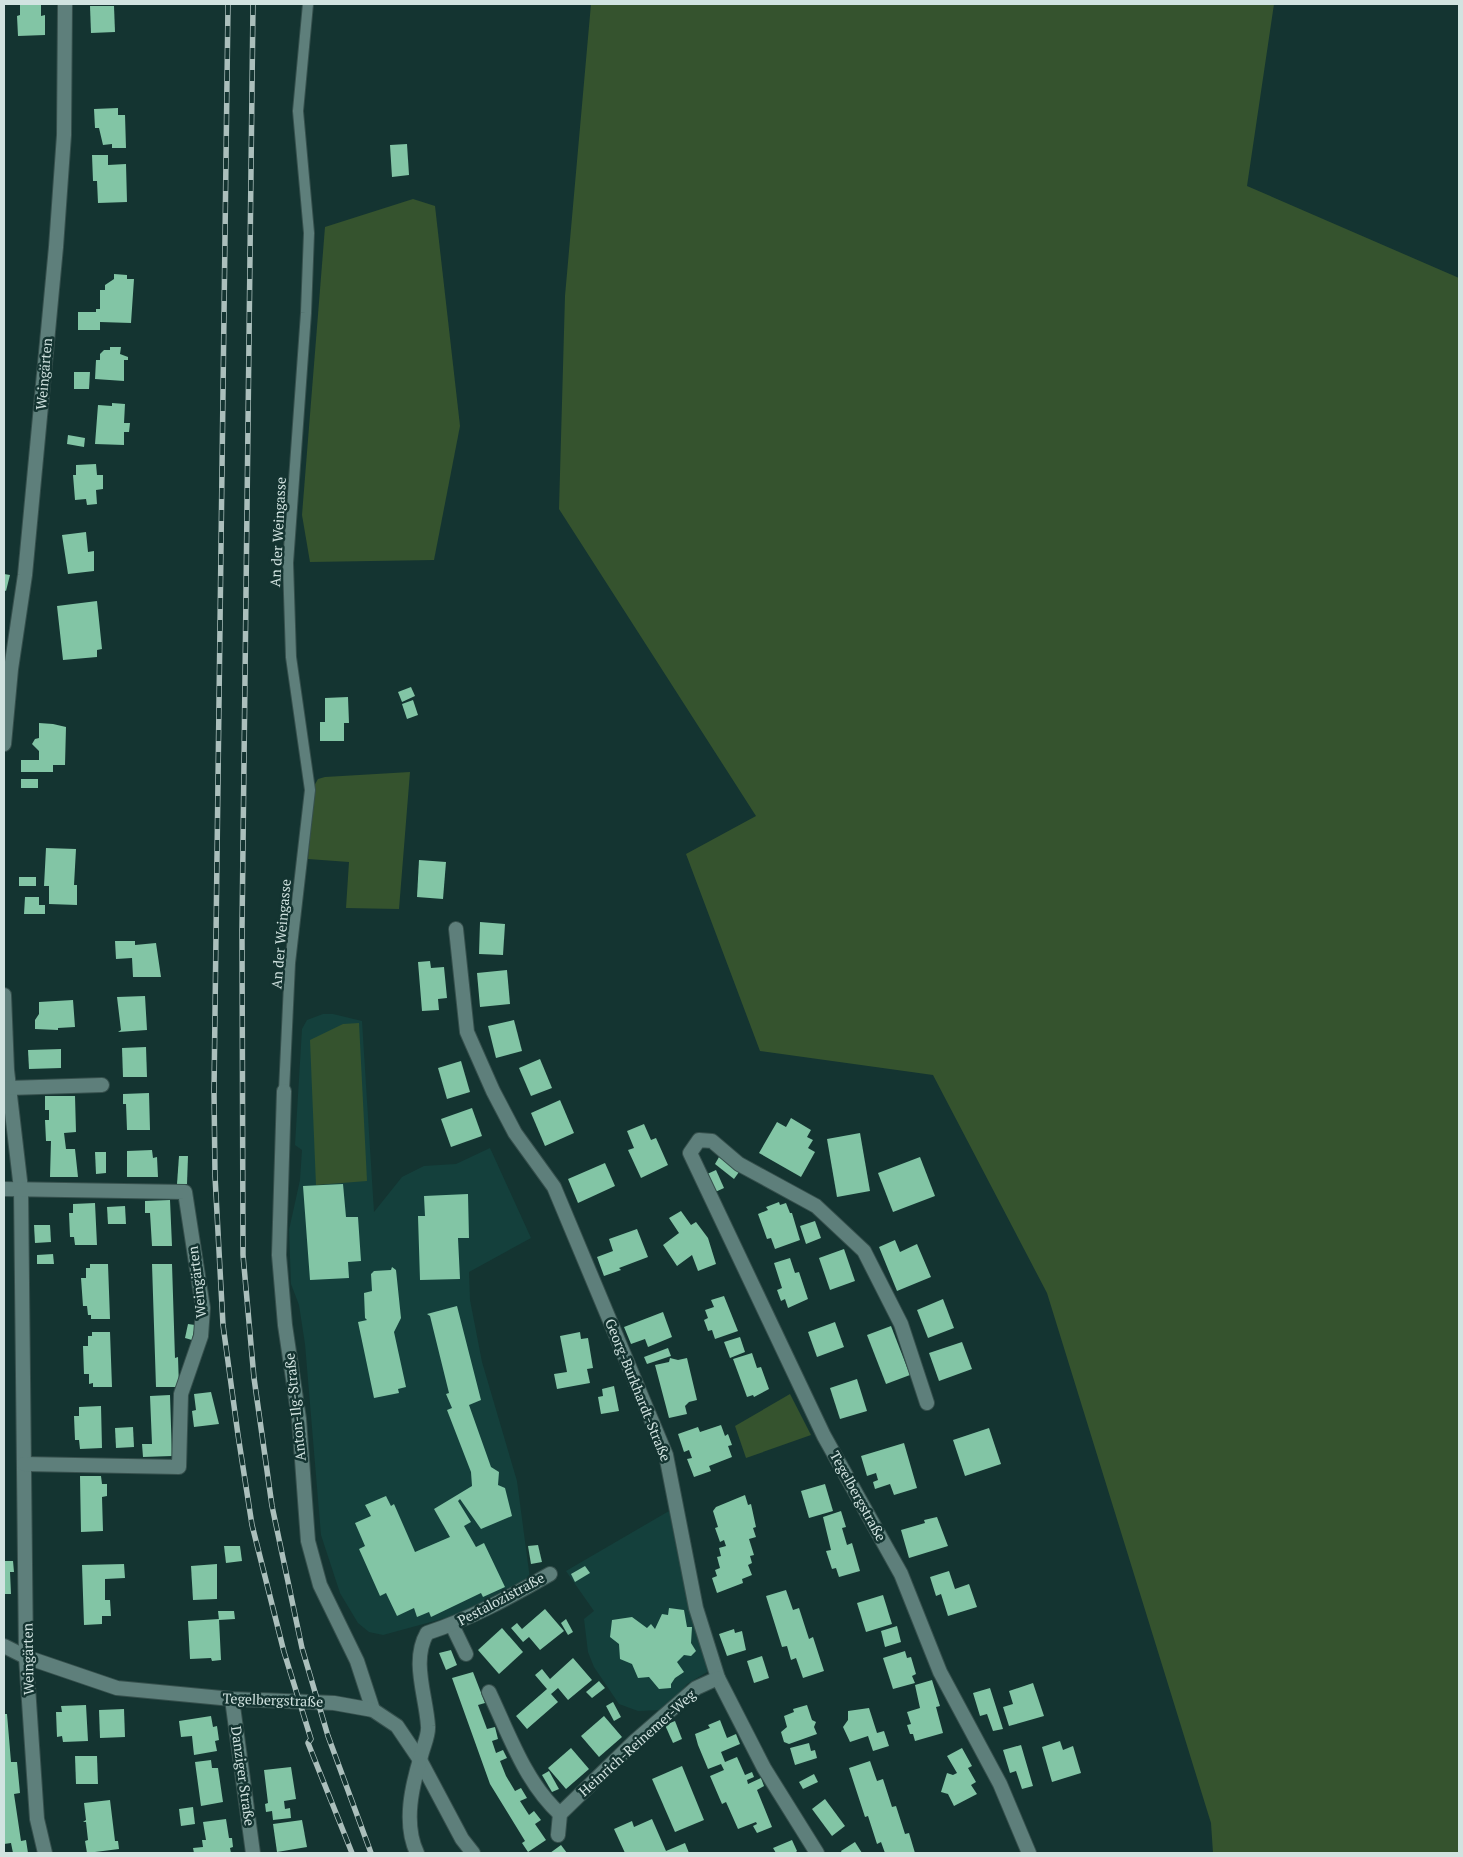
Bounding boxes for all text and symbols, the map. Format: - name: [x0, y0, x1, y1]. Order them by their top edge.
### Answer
- street label: Weingärten: [31, 337, 56, 411]
- street label: An der Weingasse: [265, 476, 290, 588]
- street label: An der Weingasse: [266, 878, 295, 990]
- street label: Weingärten: [183, 1244, 210, 1319]
- street label: Georg-Burkhardt-Straße: [601, 1316, 676, 1464]
- street label: Anton-Ilg-Straße: [279, 1352, 310, 1462]
- street label: Tegelbergstraße: [826, 1447, 891, 1544]
- street label: Pestalozistraße: [454, 1568, 548, 1629]
- street label: Weingärten: [17, 1622, 38, 1695]
- street label: Heinrich-Reinemer-Weg: [574, 1685, 700, 1800]
- street label: Tegelbergstraße: [222, 1688, 324, 1711]
- street label: Danziger Straße: [227, 1725, 260, 1827]

